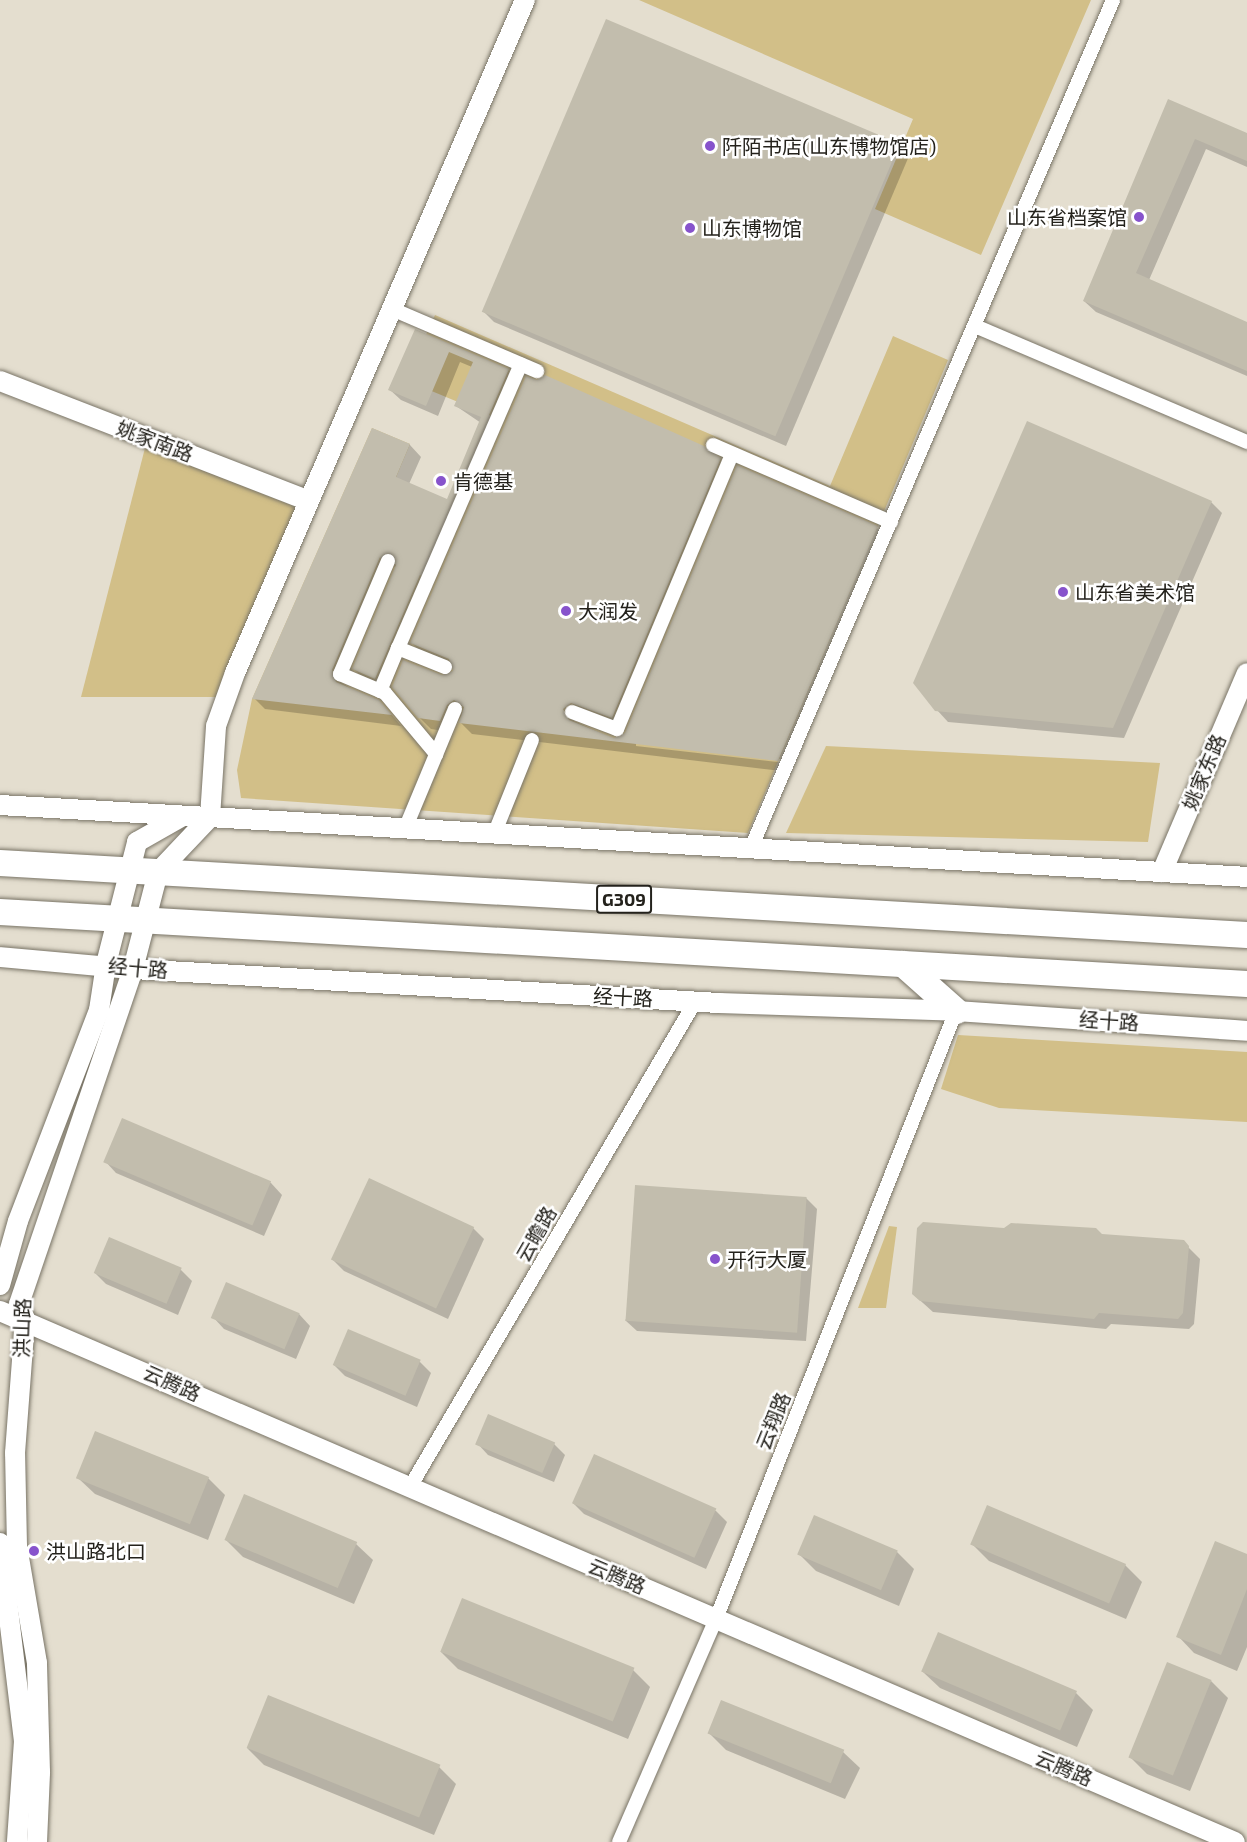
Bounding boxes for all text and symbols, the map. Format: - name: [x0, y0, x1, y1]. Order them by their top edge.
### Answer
- place label: 阡陌书店(山东博物馆店): [722, 134, 936, 158]
- marker: 阡陌书店(山东博物馆店): [703, 139, 717, 153]
- place label: 山东省档案馆: [1007, 205, 1127, 229]
- marker: 山东省档案馆: [1132, 210, 1146, 224]
- place label: 山东博物馆: [702, 216, 802, 240]
- marker: 山东博物馆: [683, 221, 697, 235]
- street label: 姚家南路: [113, 415, 197, 467]
- place label: 肯德基: [453, 469, 513, 493]
- marker: 肯德基: [434, 474, 448, 488]
- place label: 山东省美术馆: [1075, 580, 1195, 604]
- marker: 山东省美术馆: [1056, 585, 1070, 599]
- place label: 大润发: [578, 599, 638, 623]
- marker: 大润发: [559, 604, 573, 618]
- street label: 姚家东路: [1177, 730, 1231, 814]
- road number: G309: [596, 884, 652, 914]
- street label: 经十路: [107, 953, 169, 983]
- street label: 经十路: [592, 983, 654, 1011]
- street label: 经十路: [1078, 1007, 1140, 1035]
- street label: 云瞻路: [511, 1202, 561, 1266]
- place label: 开行大厦: [727, 1247, 807, 1271]
- marker: 开行大厦: [708, 1252, 722, 1266]
- street label: 洪山路: [9, 1298, 35, 1358]
- street label: 云腾路: [140, 1360, 204, 1406]
- street label: 云翔路: [751, 1389, 795, 1453]
- place label: 洪山路北口: [46, 1539, 146, 1563]
- marker: 洪山路北口: [27, 1544, 41, 1558]
- street label: 云腾路: [585, 1553, 649, 1599]
- street label: 云腾路: [1032, 1745, 1096, 1791]

